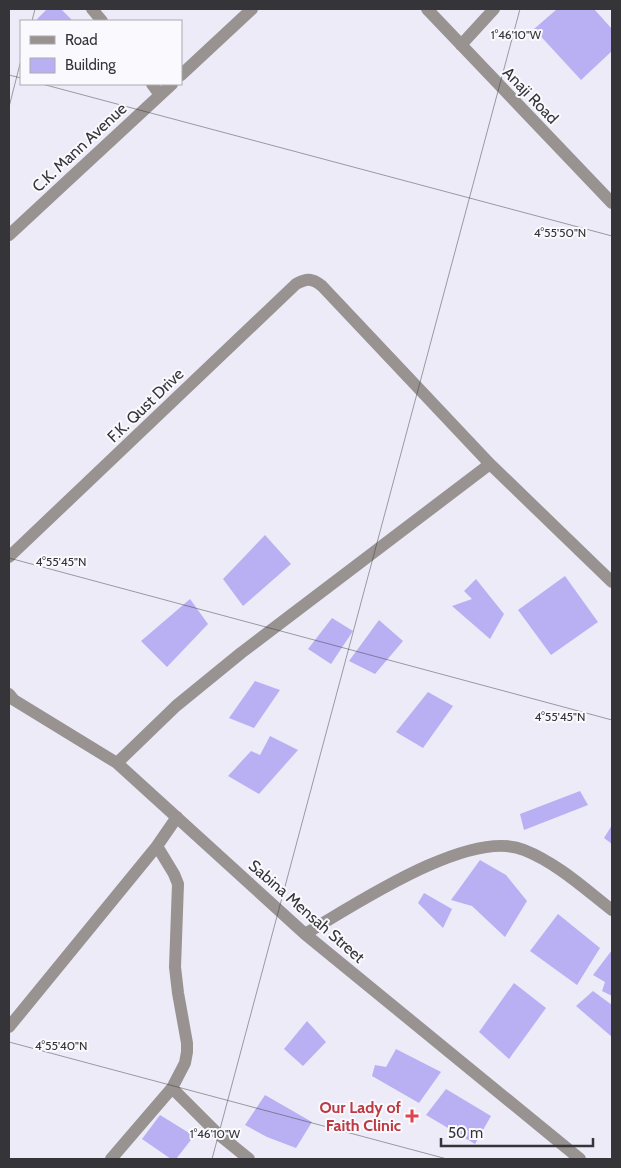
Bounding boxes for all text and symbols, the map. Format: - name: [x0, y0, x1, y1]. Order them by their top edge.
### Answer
- legend: [20, 20, 182, 85]
- text: 1°46'10"W: [491, 27, 542, 42]
- text: Road: [65, 31, 98, 49]
- text: Building: [65, 56, 116, 74]
- street label: Anaji Road: [499, 63, 562, 128]
- street label: C.K. Mann Avenue: [28, 99, 130, 196]
- text: 4°55'50"N: [534, 225, 586, 240]
- street label: F.K. Qust Drive: [103, 364, 187, 446]
- text: 4°55'45"N: [36, 554, 86, 569]
- text: 4°55'45"N: [535, 709, 585, 724]
- street label: Sabina Mensah Street: [245, 856, 369, 967]
- text: 4°55'40"N: [35, 1038, 87, 1053]
- place label: Our Lady of Faith Clinic: [319, 1098, 402, 1135]
- marker: Our Lady of Faith Clinic: [405, 1109, 419, 1123]
- scale bar: [441, 1116, 594, 1148]
- text: 50 m: [448, 1124, 483, 1142]
- text: 1°46'10"W: [190, 1126, 241, 1141]

